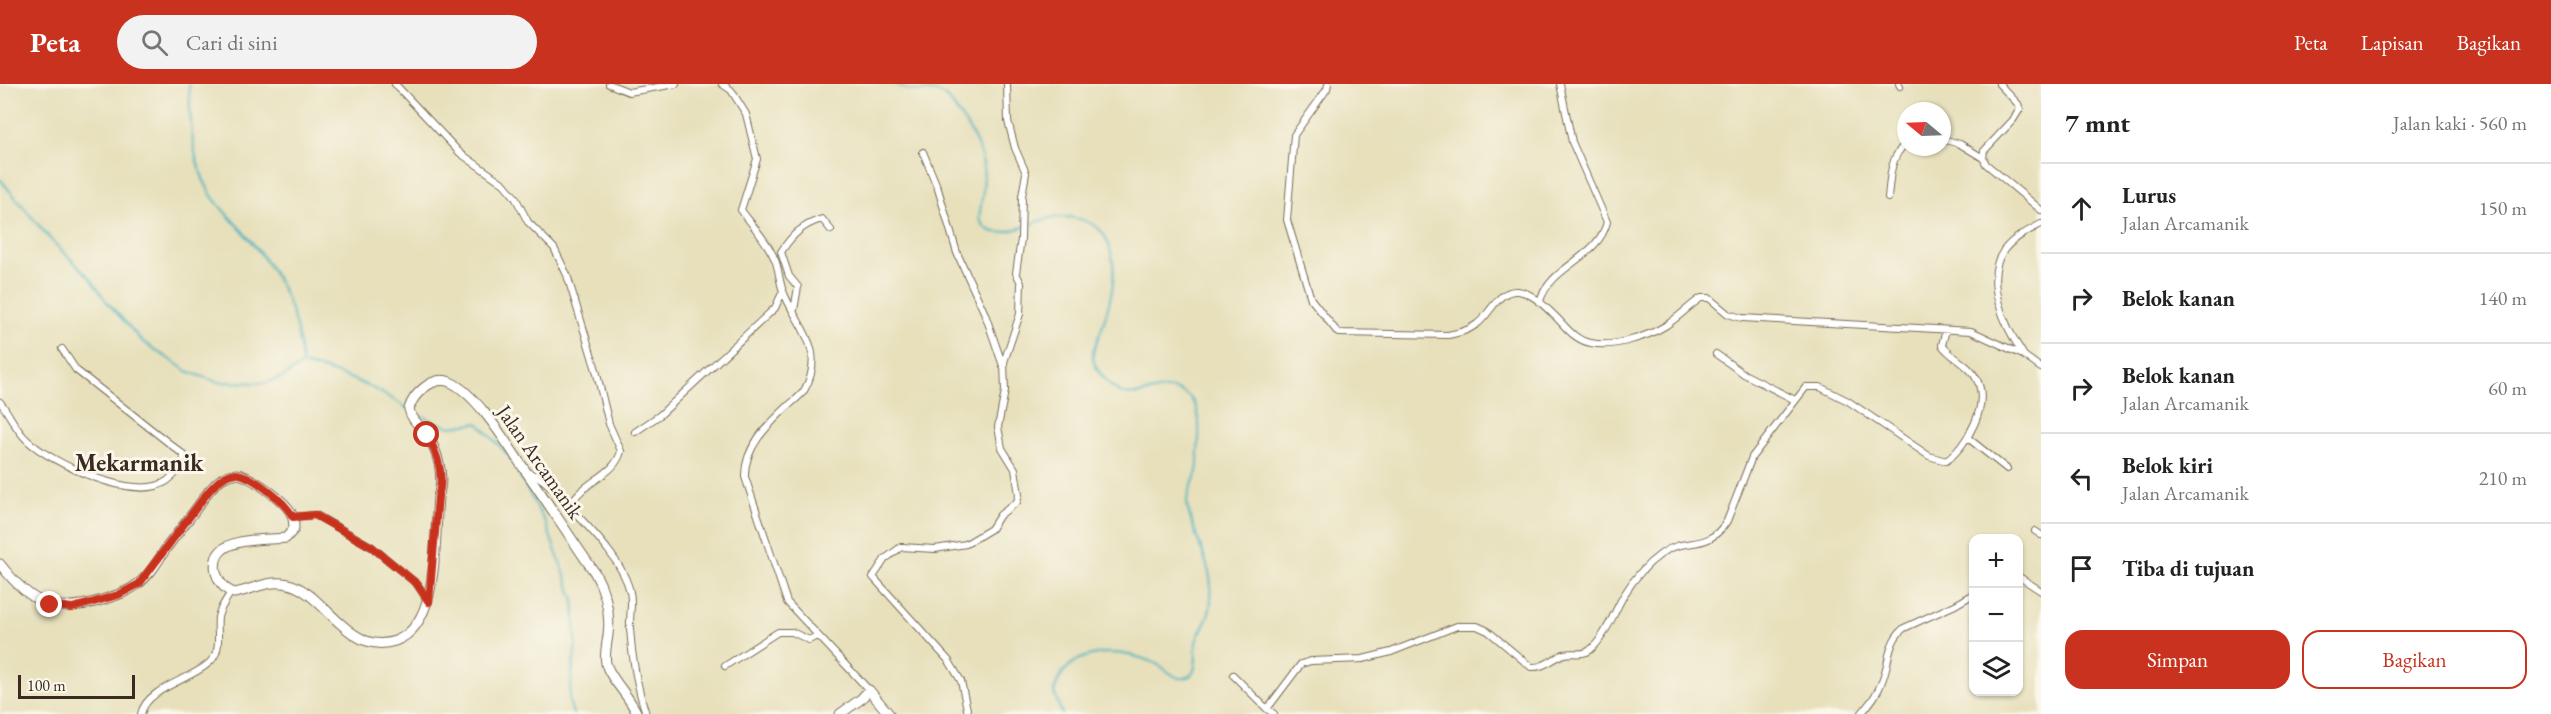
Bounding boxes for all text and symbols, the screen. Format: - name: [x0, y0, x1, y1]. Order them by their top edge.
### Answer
- search box: [117, 15, 537, 69]
- text: Peta: [30, 24, 81, 60]
- icon: search: [138, 26, 171, 59]
- text: Cari di sini: [186, 28, 278, 57]
- text: Peta: [2294, 29, 2328, 56]
- text: Lapisan: [2361, 29, 2424, 56]
- text: Bagikan: [2457, 29, 2521, 56]
- north arrow: [1897, 102, 1951, 156]
- text: 7 mnt: [2065, 106, 2130, 140]
- text: Jalan kaki · 560 m: [2393, 110, 2527, 136]
- text: Lurus: [2122, 181, 2176, 210]
- icon: ahead: [2065, 192, 2098, 225]
- text: 150 m: [2479, 195, 2527, 221]
- text: Jalan Arcamanik: [2122, 210, 2249, 236]
- icon: right: [2065, 282, 2098, 315]
- text: Belok kanan: [2122, 284, 2235, 313]
- text: 140 m: [2479, 285, 2527, 311]
- text: Belok kanan: [2122, 361, 2235, 390]
- icon: right: [2065, 372, 2098, 405]
- text: 60 m: [2488, 375, 2527, 401]
- text: Jalan Arcamanik: [2122, 390, 2249, 416]
- street label: Jalan Arcamanik: [490, 398, 590, 525]
- route start: [413, 421, 439, 447]
- district label: Mekarmanik: [75, 447, 204, 478]
- text: Belok kiri: [2122, 451, 2213, 480]
- icon: left: [2065, 462, 2098, 495]
- text: 210 m: [2479, 465, 2527, 491]
- text: Jalan Arcamanik: [2122, 480, 2249, 506]
- map controls: [1969, 534, 2023, 696]
- button: +: [1969, 534, 2023, 588]
- icon: arrive: [2065, 552, 2098, 585]
- text: Tiba di tujuan: [2122, 554, 2254, 583]
- button: −: [1969, 588, 2023, 642]
- route end: [36, 591, 62, 617]
- button: Simpan: [2065, 630, 2290, 689]
- button: Bagikan: [2302, 630, 2527, 689]
- button: layers: [1969, 642, 2023, 696]
- scale bar: [18, 672, 135, 700]
- text: 100 m: [27, 675, 66, 696]

